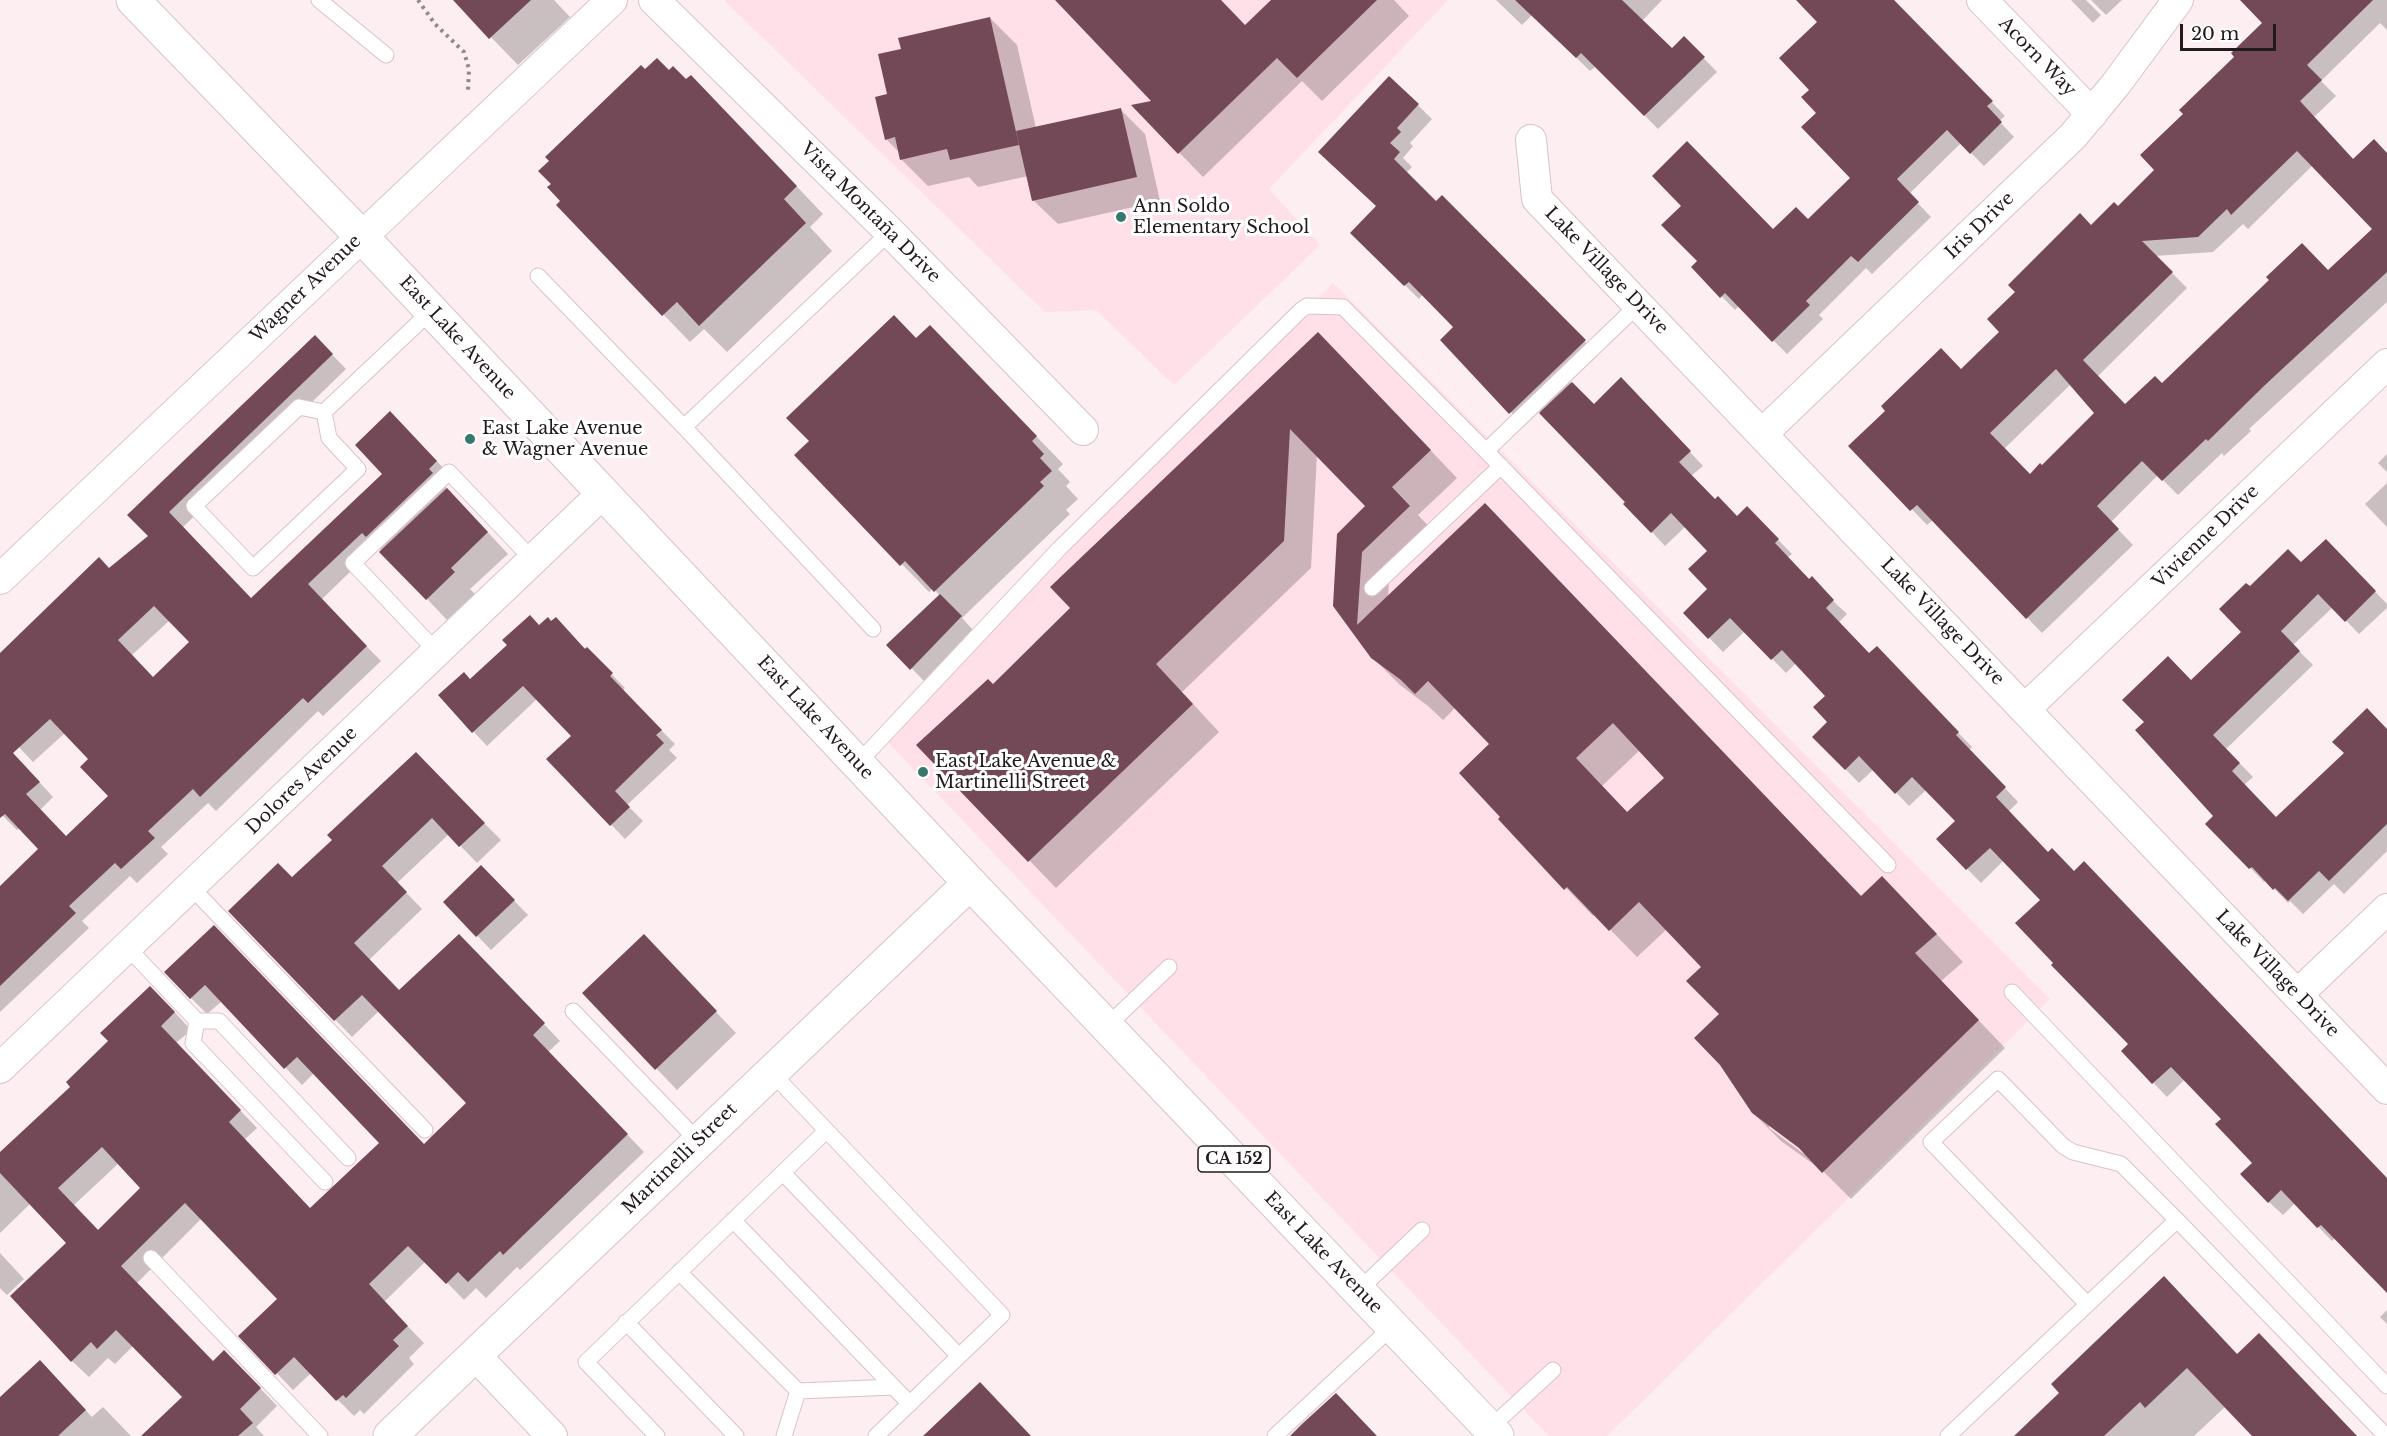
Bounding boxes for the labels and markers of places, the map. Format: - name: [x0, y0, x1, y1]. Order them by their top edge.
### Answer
- place label: Ann Soldo Elementary School: [1133, 196, 1309, 238]
- marker: Ann Soldo Elementary School: [1114, 210, 1128, 224]
- place label: East Lake Avenue & Wagner Avenue: [482, 418, 648, 460]
- marker: East Lake Avenue & Wagner Avenue: [463, 432, 477, 446]
- place label: East Lake Avenue & Martinelli Street: [935, 751, 1117, 794]
- marker: East Lake Avenue & Martinelli Street: [916, 765, 930, 779]

